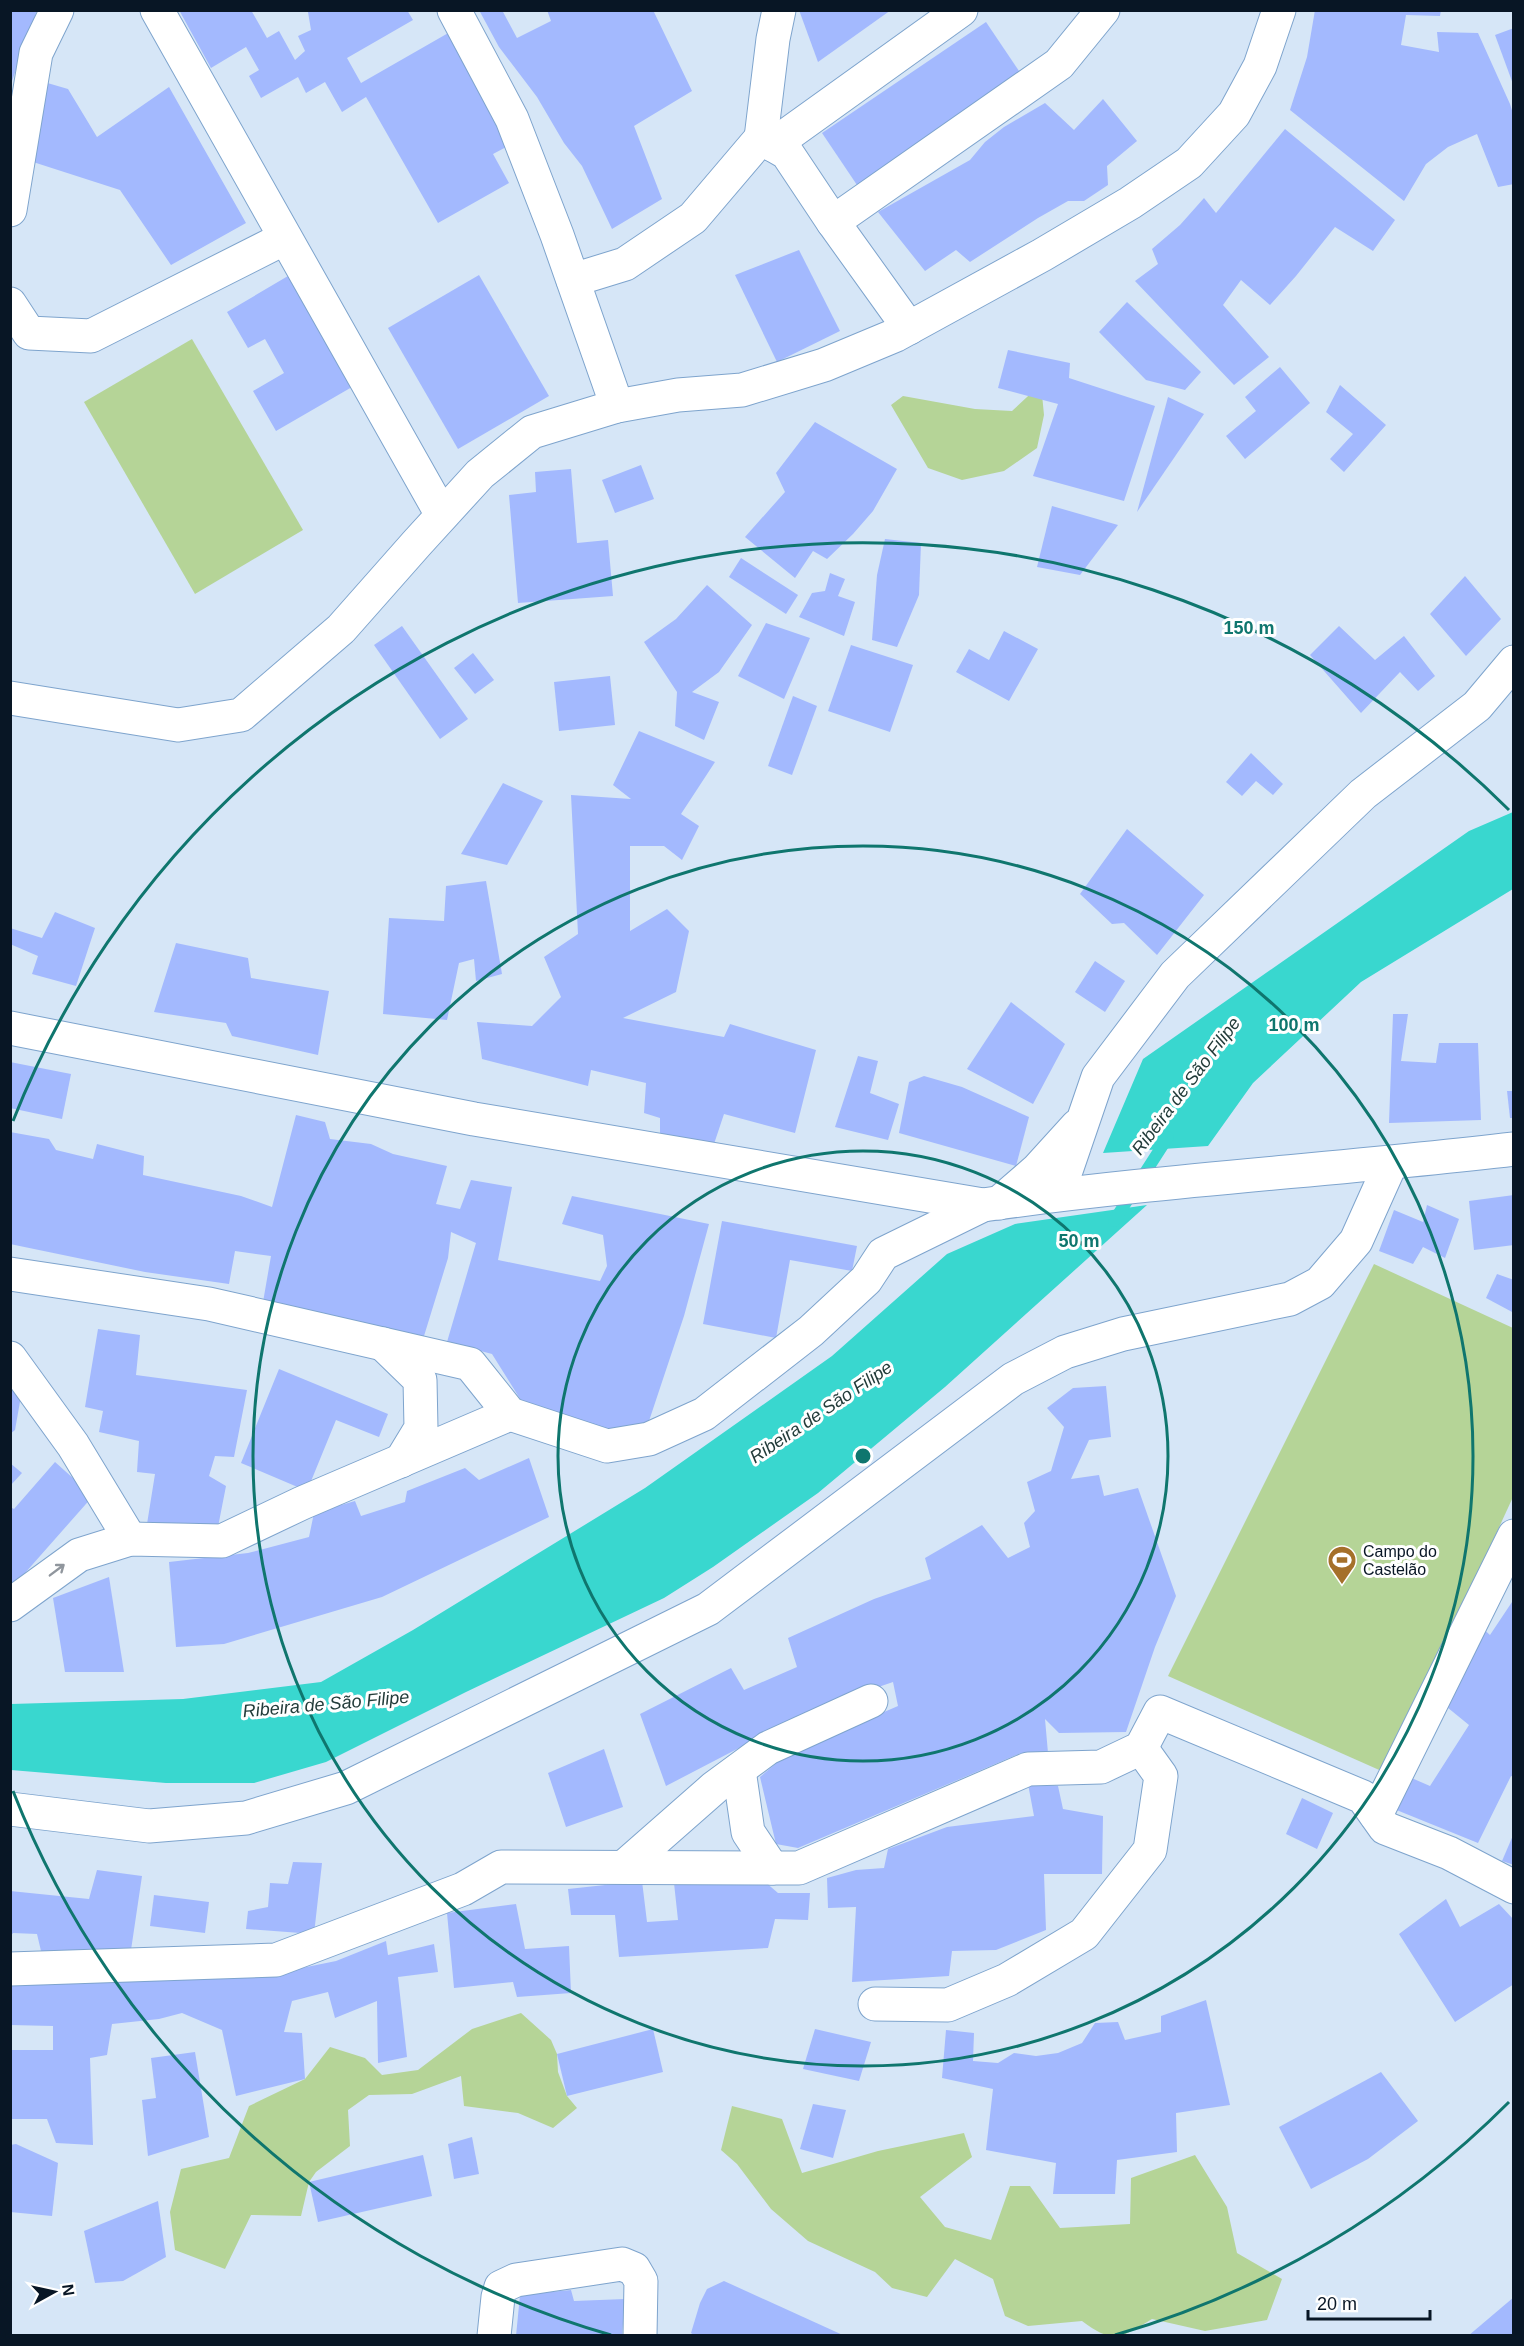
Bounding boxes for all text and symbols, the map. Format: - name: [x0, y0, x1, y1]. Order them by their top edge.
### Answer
- text: 150 m: [1223, 618, 1275, 638]
- water label: Ribeira de São Filipe: [1128, 1013, 1244, 1159]
- text: 100 m: [1268, 1015, 1320, 1035]
- text: 50 m: [1058, 1231, 1100, 1251]
- water label: Ribeira de São Filipe: [746, 1357, 896, 1467]
- centre of rings: [853, 1446, 873, 1466]
- place label: Campo do Castelão: [1363, 1543, 1437, 1578]
- sports icon: Campo do Castelão: [1326, 1544, 1358, 1586]
- one-way arrow: [49, 1564, 65, 1576]
- water label: Ribeira de São Filipe: [242, 1687, 410, 1721]
- north arrow: [24, 2262, 84, 2322]
- text: N: [59, 2283, 78, 2297]
- scale bar: [1308, 2283, 1430, 2321]
- text: 20 m: [1317, 2294, 1357, 2314]

